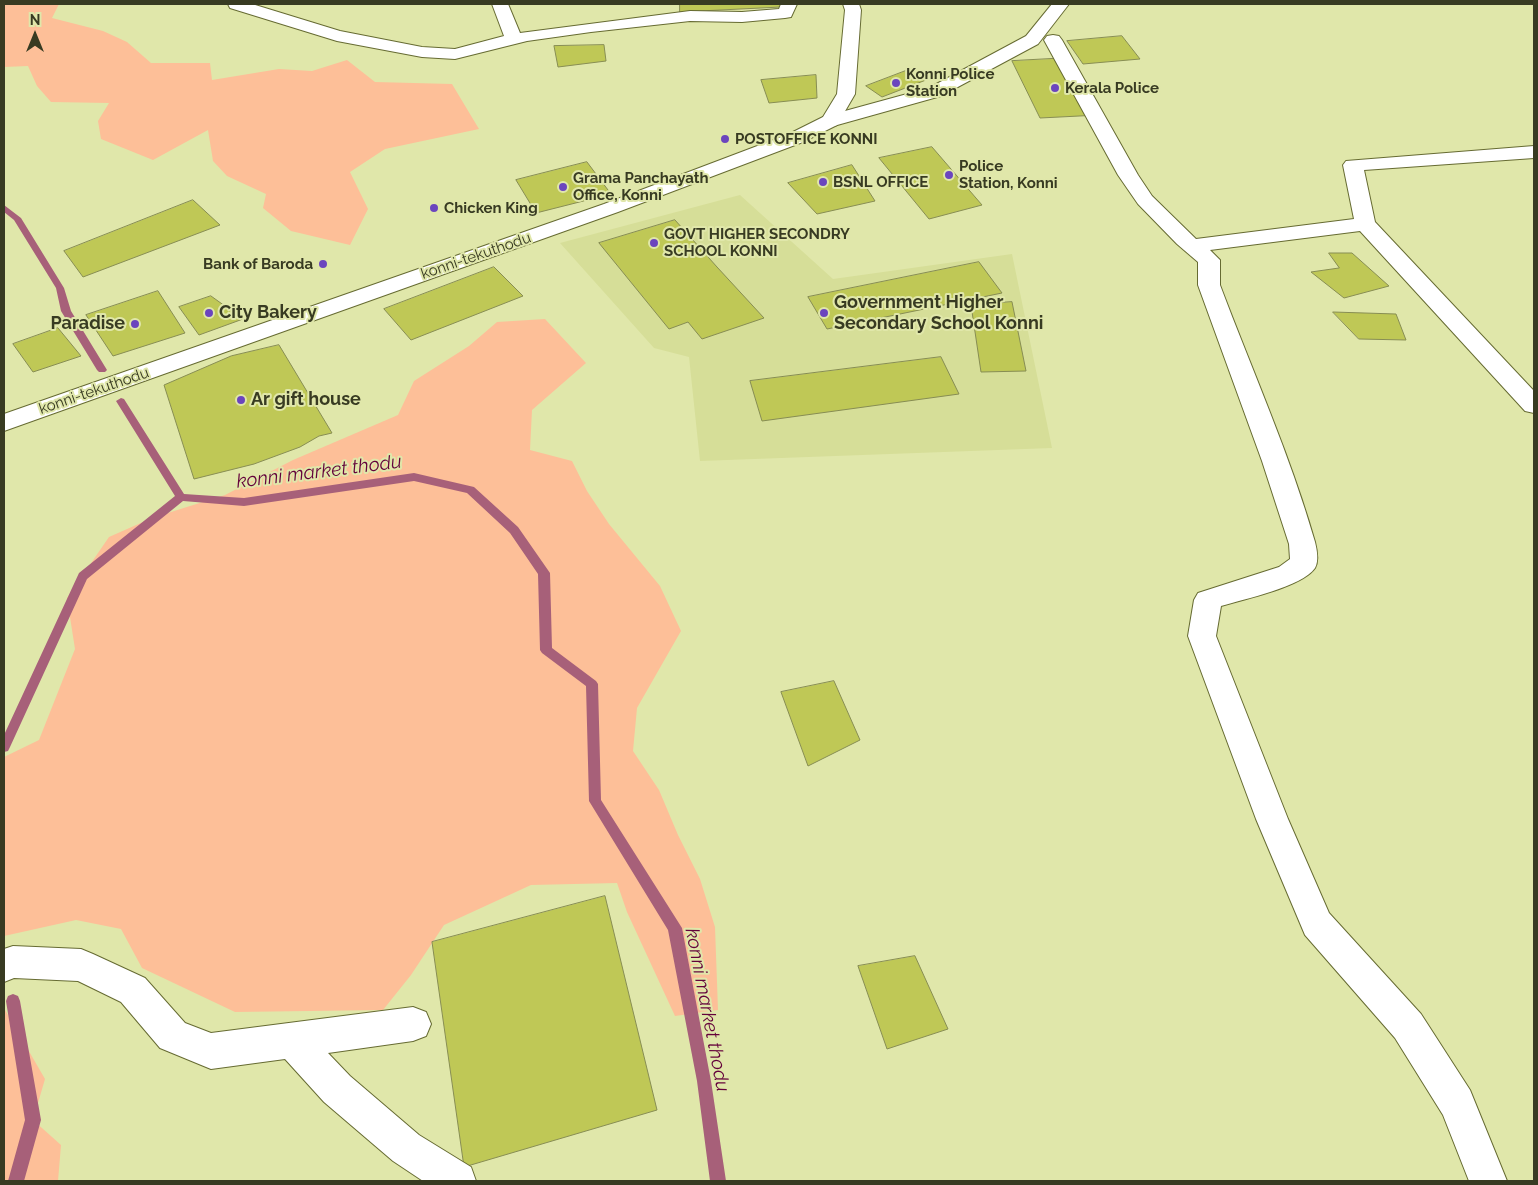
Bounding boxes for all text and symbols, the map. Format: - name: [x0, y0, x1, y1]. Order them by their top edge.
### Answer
- north arrow: [10, 10, 60, 60]
- text: N: [30, 12, 40, 28]
- place label: Konni Police Station: [906, 65, 994, 100]
- marker: Konni Police Station: [890, 77, 902, 89]
- place label: Kerala Police: [1065, 79, 1159, 97]
- marker: Kerala Police: [1049, 82, 1061, 94]
- place label: POSTOFFICE KONNI: [735, 130, 878, 148]
- marker: POSTOFFICE KONNI: [719, 133, 731, 145]
- place label: Police Station, Konni: [959, 157, 1058, 192]
- place label: Grama Panchayath Office, Konni: [573, 169, 709, 204]
- marker: Police Station, Konni: [943, 169, 955, 181]
- place label: BSNL OFFICE: [833, 173, 928, 191]
- marker: BSNL OFFICE: [817, 176, 829, 188]
- marker: Grama Panchayath Office, Konni: [557, 181, 569, 193]
- place label: Chicken King: [444, 199, 538, 217]
- marker: Chicken King: [428, 202, 440, 214]
- place label: GOVT HIGHER SECONDRY SCHOOL KONNI: [664, 225, 850, 260]
- street label: konni-tekuthodu: [419, 229, 533, 283]
- marker: GOVT HIGHER SECONDRY SCHOOL KONNI: [648, 237, 660, 249]
- place label: Bank of Baroda: [203, 255, 313, 273]
- marker: Bank of Baroda: [317, 258, 329, 270]
- place label: Government Higher Secondary School Konni: [834, 292, 1043, 334]
- place label: City Bakery: [219, 302, 317, 324]
- marker: City Bakery: [203, 307, 215, 319]
- marker: Government Higher Secondary School Konni: [818, 307, 830, 319]
- place label: Paradise: [50, 313, 125, 335]
- marker: Paradise: [129, 318, 141, 330]
- street label: konni-tekuthodu: [37, 364, 151, 418]
- place label: Ar gift house: [251, 389, 361, 411]
- marker: Ar gift house: [235, 394, 247, 406]
- water label: konni market thodu: [235, 451, 403, 493]
- water label: konni market thodu: [680, 926, 734, 1094]

